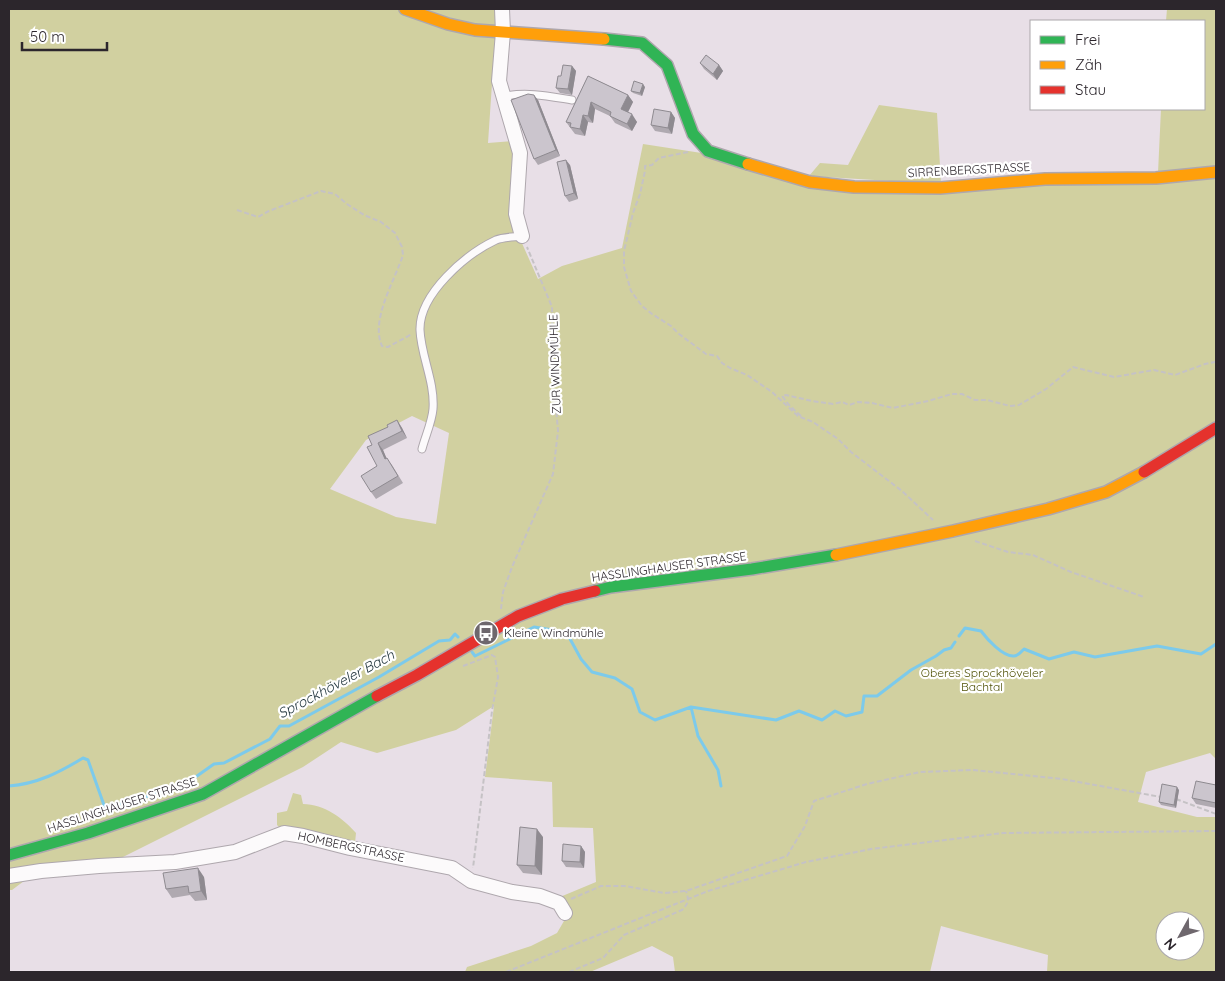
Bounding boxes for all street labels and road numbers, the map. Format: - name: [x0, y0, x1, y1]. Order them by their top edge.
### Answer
- street label: SIRRENBERGSTRASSE: [907, 159, 1031, 180]
- street label: ZUR WINDMÜHLE: [545, 314, 564, 414]
- street label: HASSLINGHAUSER STRASSE: [591, 548, 747, 585]
- street label: HASSLINGHAUSER STRASSE: [45, 773, 199, 836]
- street label: HOMBERGSTRASSE: [296, 828, 406, 865]

